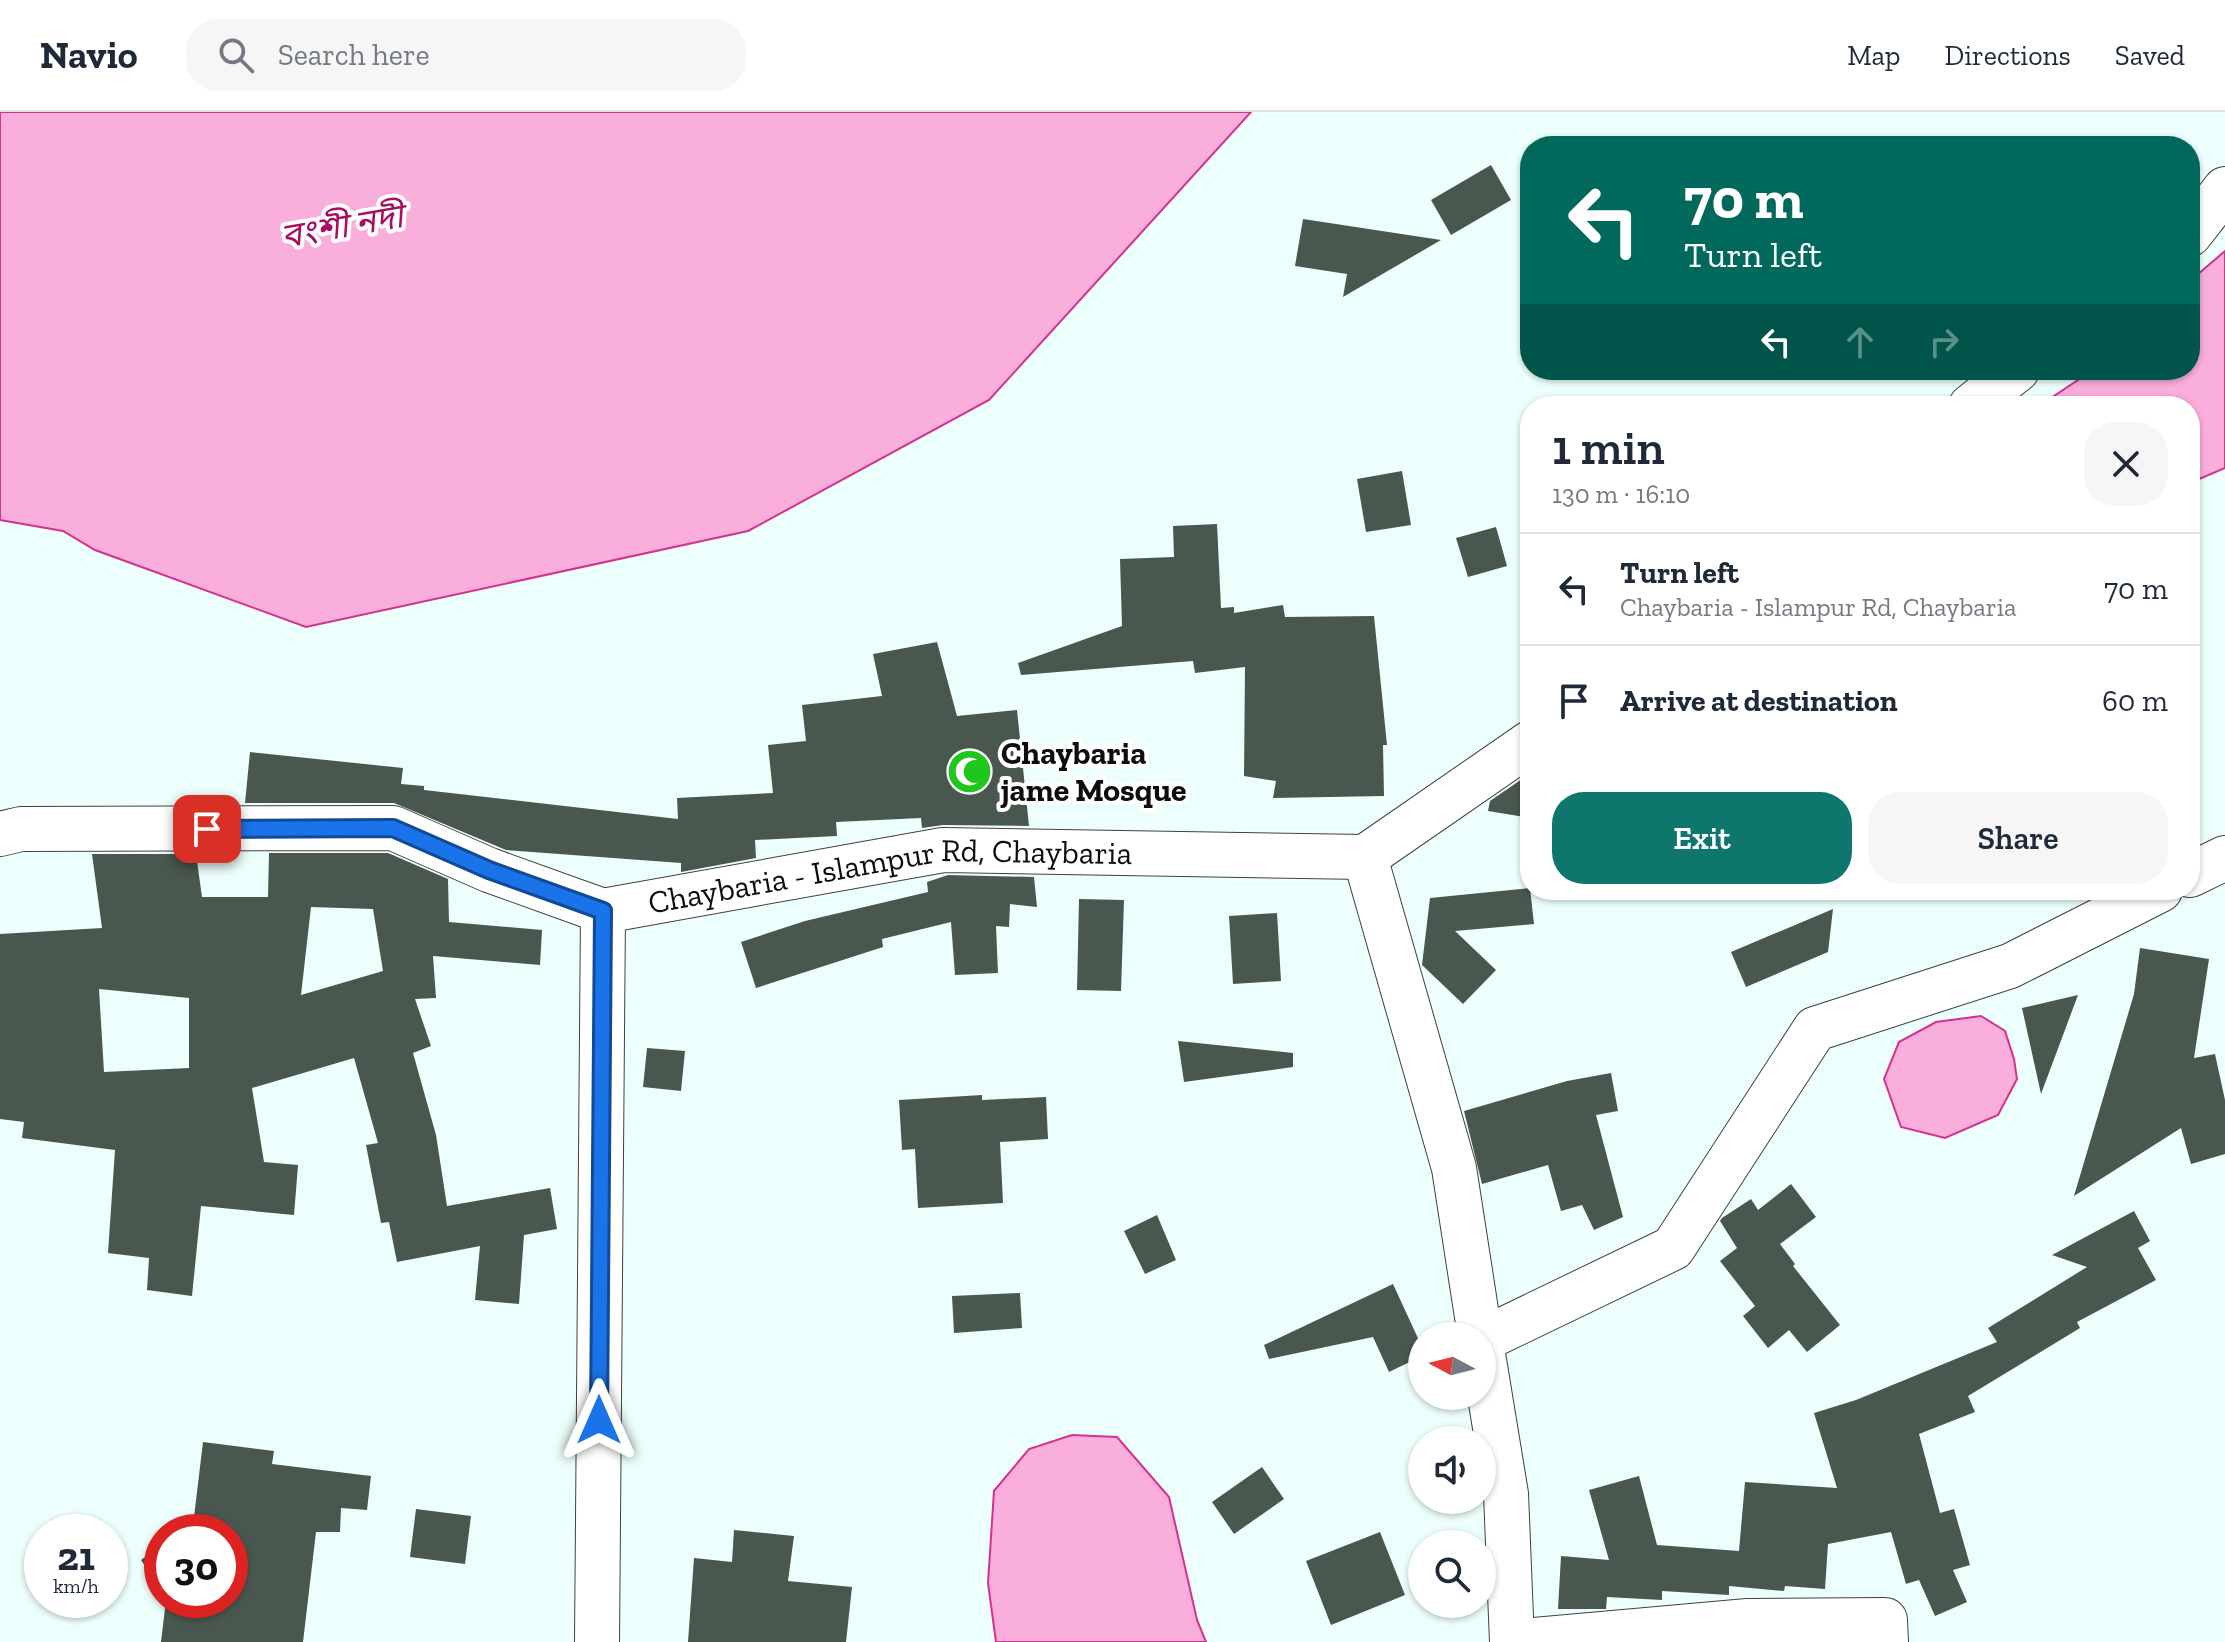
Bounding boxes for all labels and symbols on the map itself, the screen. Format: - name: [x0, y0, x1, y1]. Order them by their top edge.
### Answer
- water label: বংশী নদী: [278, 194, 412, 257]
- place label: Chaybaria jame Mosque: [1000, 734, 1187, 809]
- mosque icon: Chaybaria jame Mosque: [946, 747, 994, 795]
- pin: [173, 795, 241, 863]
- street label: Chaybaria - Islampur Rd, Chaybaria: [645, 831, 1133, 922]
- north arrow: [1408, 1322, 1496, 1410]
- position arrow: [557, 1378, 641, 1462]
- speed limit sign: 30: [144, 1514, 248, 1618]

